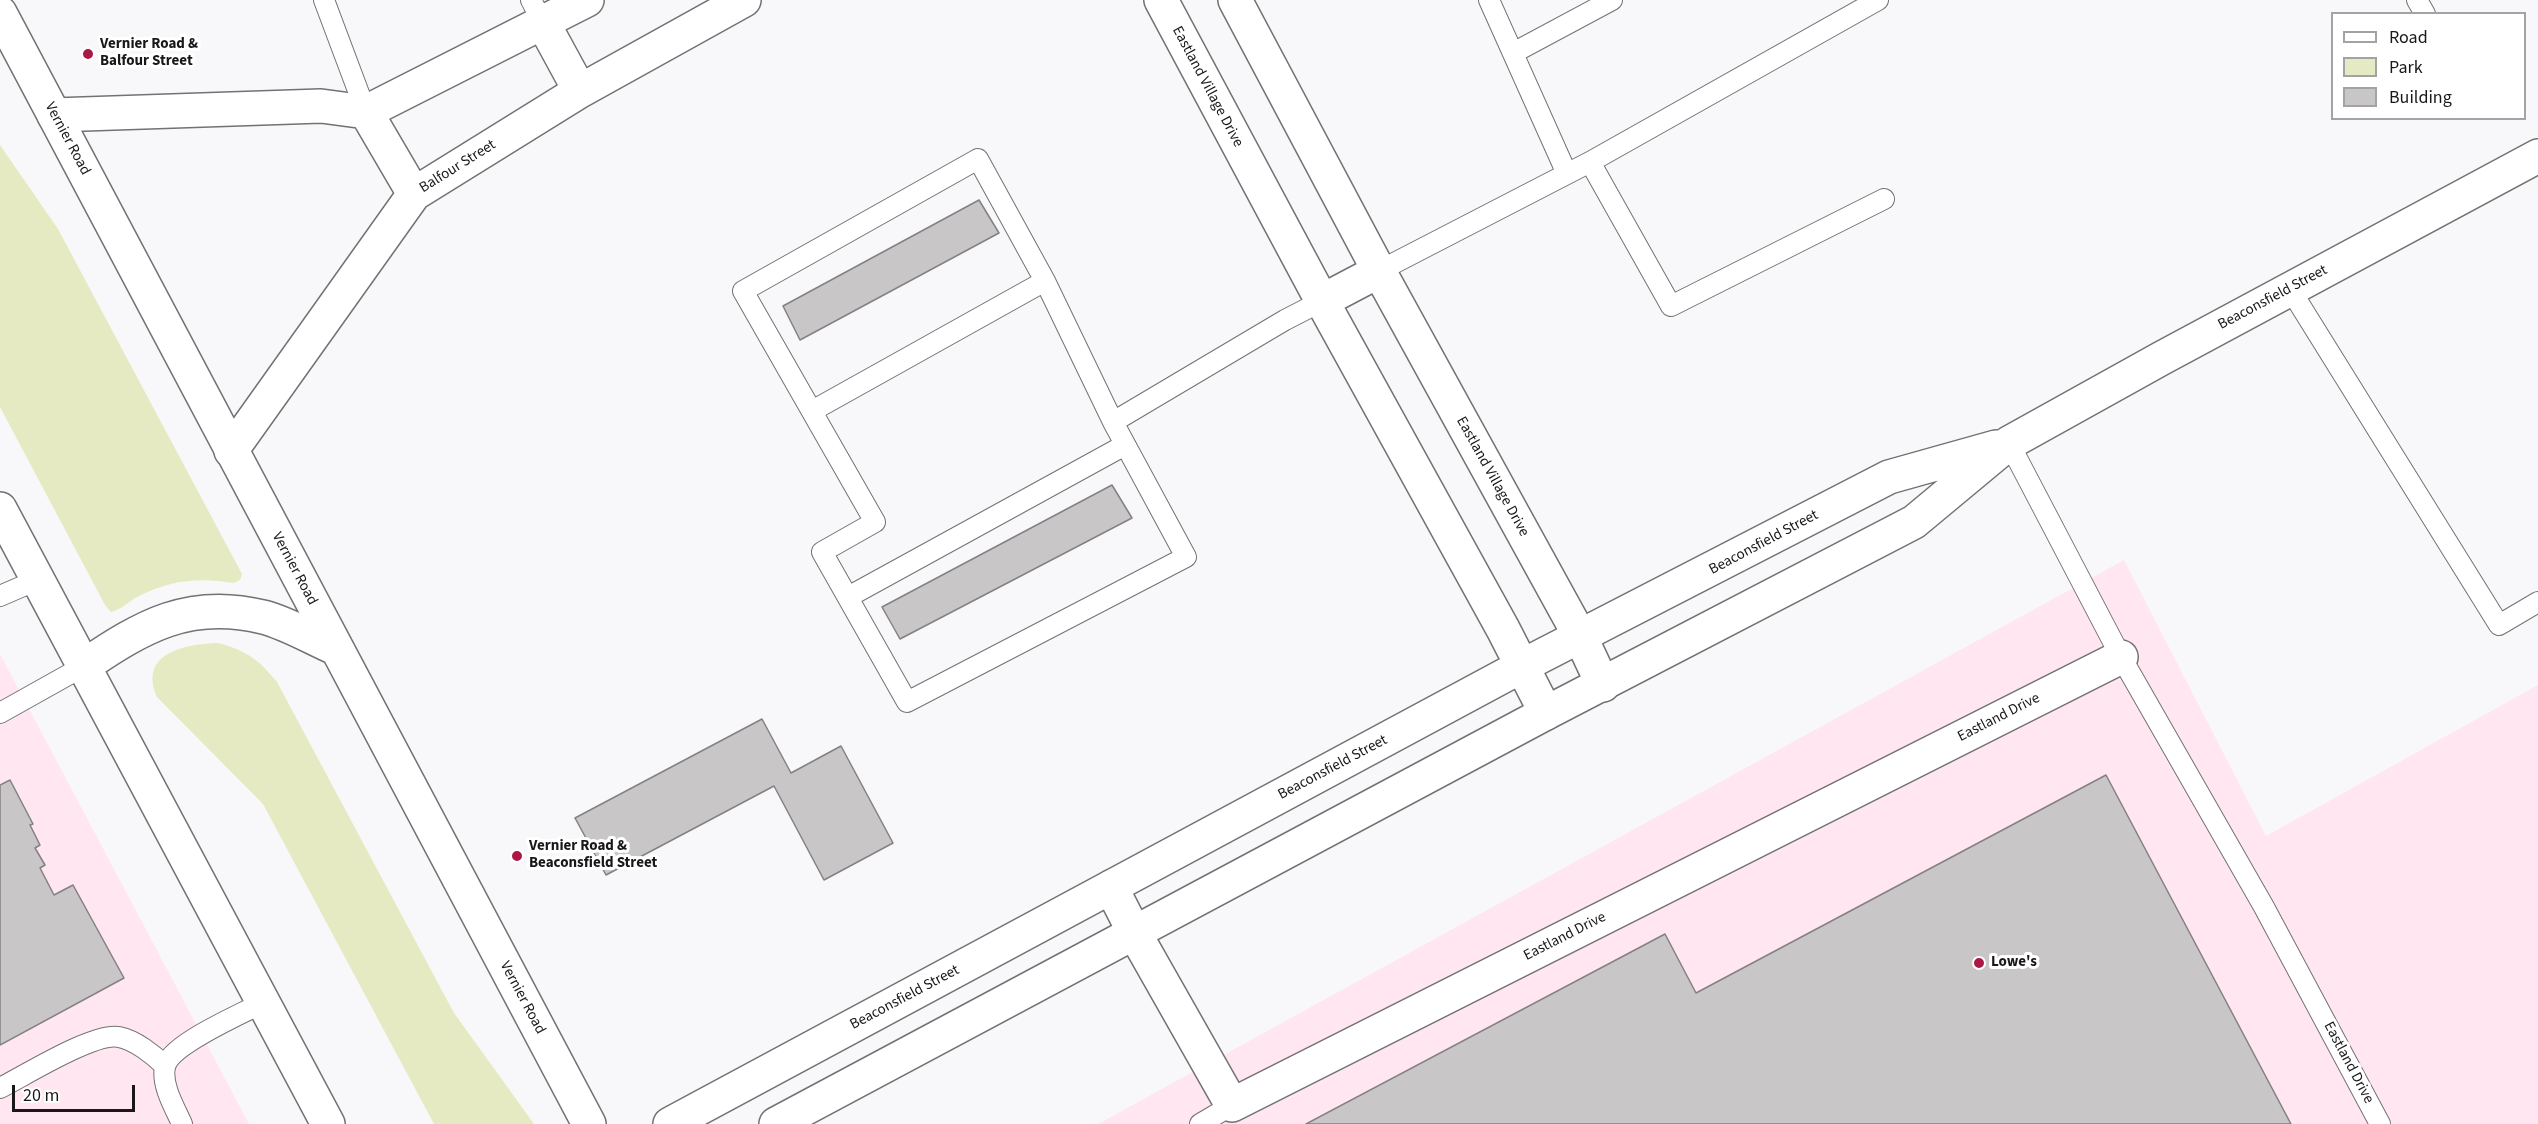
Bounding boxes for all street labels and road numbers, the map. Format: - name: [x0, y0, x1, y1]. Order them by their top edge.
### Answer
- street label: Eastland Village Drive: [1168, 23, 1246, 151]
- street label: Vernier Road: [40, 100, 94, 178]
- street label: Balfour Street: [417, 136, 499, 198]
- street label: Beaconsfield Street: [2215, 262, 2331, 334]
- street label: Eastland Village Drive: [1452, 414, 1532, 540]
- street label: Beaconsfield Street: [1706, 507, 1822, 579]
- street label: Vernier Road: [267, 530, 321, 608]
- street label: Eastland Drive: [1955, 690, 2043, 746]
- street label: Beaconsfield Street: [1275, 732, 1391, 804]
- street label: Eastland Drive: [1521, 909, 1609, 965]
- street label: Vernier Road: [495, 959, 549, 1037]
- street label: Beaconsfield Street: [847, 962, 963, 1034]
- street label: Eastland Drive: [2319, 1019, 2377, 1107]

